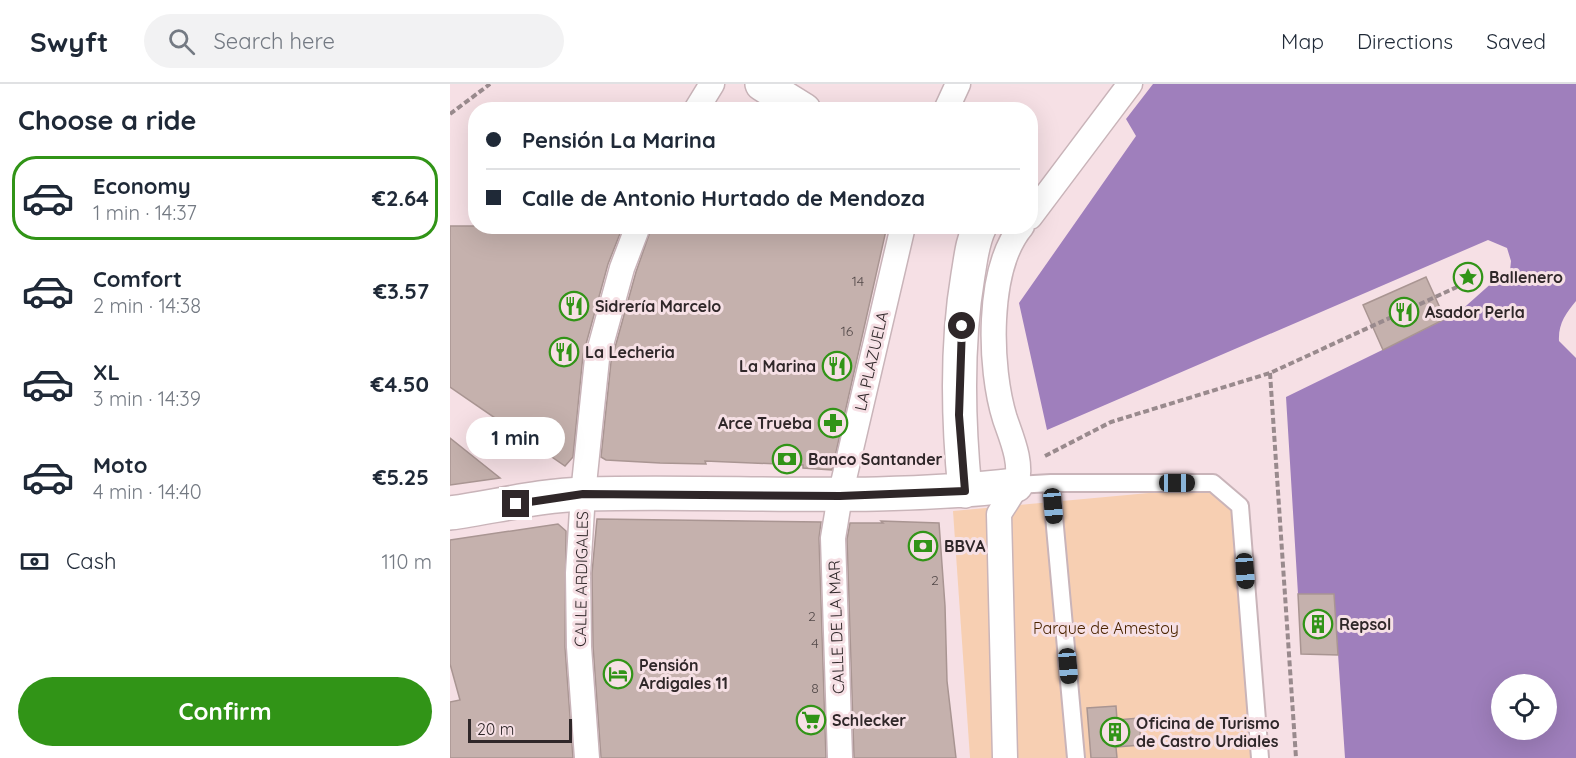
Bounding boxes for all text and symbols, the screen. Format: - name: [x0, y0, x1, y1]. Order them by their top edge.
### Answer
- search box: [144, 14, 564, 68]
- text: Swyft: [30, 24, 108, 59]
- icon: search: [165, 25, 198, 58]
- text: Search here: [213, 27, 335, 55]
- text: Map: [1281, 28, 1324, 54]
- text: Directions: [1357, 28, 1453, 54]
- text: Saved: [1486, 28, 1546, 54]
- text: Choose a ride: [18, 103, 196, 137]
- text: Pensión La Marina: [522, 126, 716, 154]
- icon: car: [21, 171, 75, 225]
- text: Economy: [93, 172, 191, 200]
- text: €2.64: [372, 184, 429, 212]
- text: Calle de Antonio Hurtado de Mendoza: [522, 184, 925, 212]
- text: 1 min · 14:37: [93, 200, 197, 225]
- place icon: Ballenero: [1452, 261, 1484, 293]
- icon: car: [21, 264, 75, 318]
- text: Comfort: [93, 265, 182, 293]
- place label: Ballenero: [1489, 267, 1563, 287]
- house number: 14: [852, 272, 864, 290]
- text: €3.57: [373, 277, 429, 305]
- restaurant icon: Sidrería Marcelo: [558, 290, 590, 322]
- text: 2 min · 14:38: [93, 293, 201, 318]
- place label: Sidrería Marcelo: [595, 296, 721, 316]
- restaurant icon: Asador Perla: [1388, 296, 1420, 328]
- place label: Asador Perla: [1425, 302, 1525, 322]
- street label: LA PLAZUELA: [850, 309, 892, 413]
- route start: [948, 312, 975, 339]
- house number: 16: [841, 322, 854, 340]
- restaurant icon: La Lecheria: [548, 336, 580, 368]
- place label: La Lecheria: [585, 342, 675, 362]
- restaurant icon: La Marina: [821, 350, 853, 382]
- place label: La Marina: [739, 356, 816, 376]
- icon: car: [21, 357, 75, 411]
- text: XL: [93, 358, 120, 386]
- text: €4.50: [371, 370, 429, 398]
- text: 3 min · 14:39: [93, 386, 201, 411]
- pharmacy icon: Arce Trueba: [817, 407, 849, 439]
- place label: Arce Trueba: [718, 413, 812, 433]
- callout: 1 min: [466, 417, 566, 459]
- text: 1 min: [491, 425, 540, 450]
- bank icon: Banco Santander: [771, 443, 803, 475]
- place label: Banco Santander: [808, 449, 943, 469]
- icon: car: [21, 450, 75, 504]
- text: Moto: [93, 451, 147, 479]
- text: €5.25: [373, 463, 429, 491]
- car: [1159, 474, 1195, 492]
- text: 4 min · 14:40: [93, 479, 202, 504]
- car: [1042, 487, 1064, 525]
- route end: [502, 490, 529, 517]
- street label: CALLE ARDIGALES: [570, 511, 592, 647]
- bank icon: BBVA: [907, 530, 939, 562]
- place label: BBVA: [944, 536, 986, 556]
- icon: cash: [18, 545, 51, 578]
- text: Cash: [66, 547, 117, 575]
- text: 110 m: [382, 549, 432, 574]
- car: [1235, 552, 1255, 590]
- street label: CALLE DE LA MAR: [824, 560, 848, 694]
- house number: 2: [931, 571, 939, 589]
- house number: 2: [808, 607, 816, 625]
- building icon: Repsol: [1302, 608, 1334, 640]
- place label: Repsol: [1339, 614, 1391, 634]
- park label: Parque de Amestoy: [1033, 618, 1179, 638]
- house number: 4: [811, 634, 819, 652]
- car: [1057, 647, 1079, 685]
- place label: Pensión Ardigales 11: [639, 655, 728, 693]
- hotel icon: Pensión Ardigales 11: [602, 658, 634, 690]
- map controls: [1491, 674, 1557, 740]
- button: locate: [1491, 674, 1557, 740]
- button: Confirm: [18, 677, 432, 746]
- house number: 8: [811, 679, 819, 697]
- supermarket icon: Schlecker: [795, 704, 827, 736]
- place label: Schlecker: [832, 710, 906, 730]
- place label: Oficina de Turismo de Castro Urdiales: [1136, 713, 1280, 751]
- scale bar: [468, 716, 572, 744]
- building icon: Oficina de Turismo de Castro Urdiales: [1099, 716, 1131, 748]
- text: 20 m: [477, 719, 514, 739]

